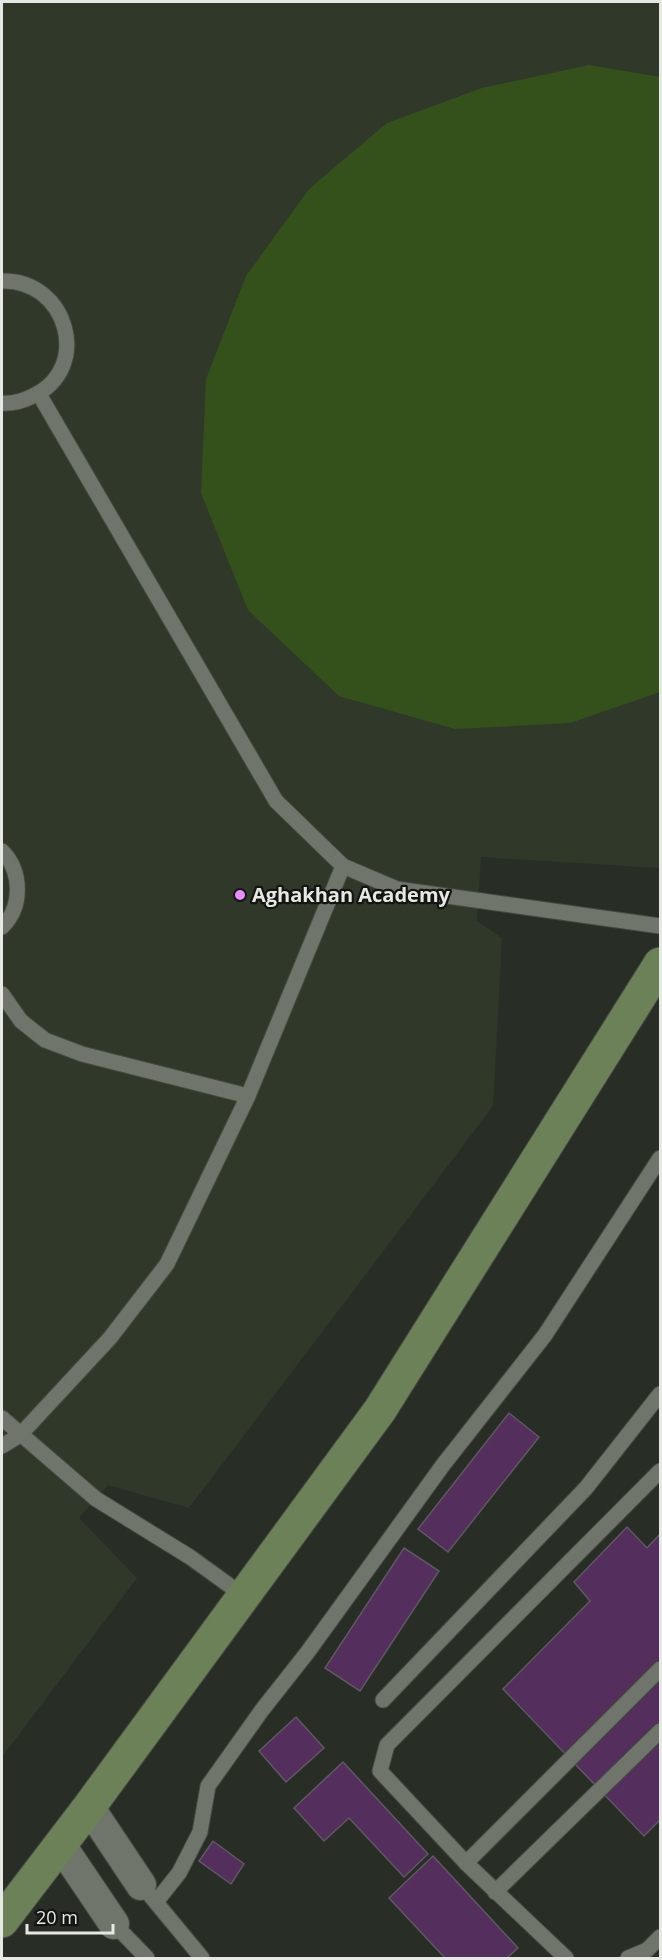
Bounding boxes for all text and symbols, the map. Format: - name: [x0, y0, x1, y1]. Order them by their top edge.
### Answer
- place label: Aghakhan Academy: [252, 881, 451, 908]
- marker: Aghakhan Academy: [233, 888, 247, 902]
- scale bar: [27, 1897, 112, 1935]
- text: 20 m: [36, 1905, 78, 1929]

